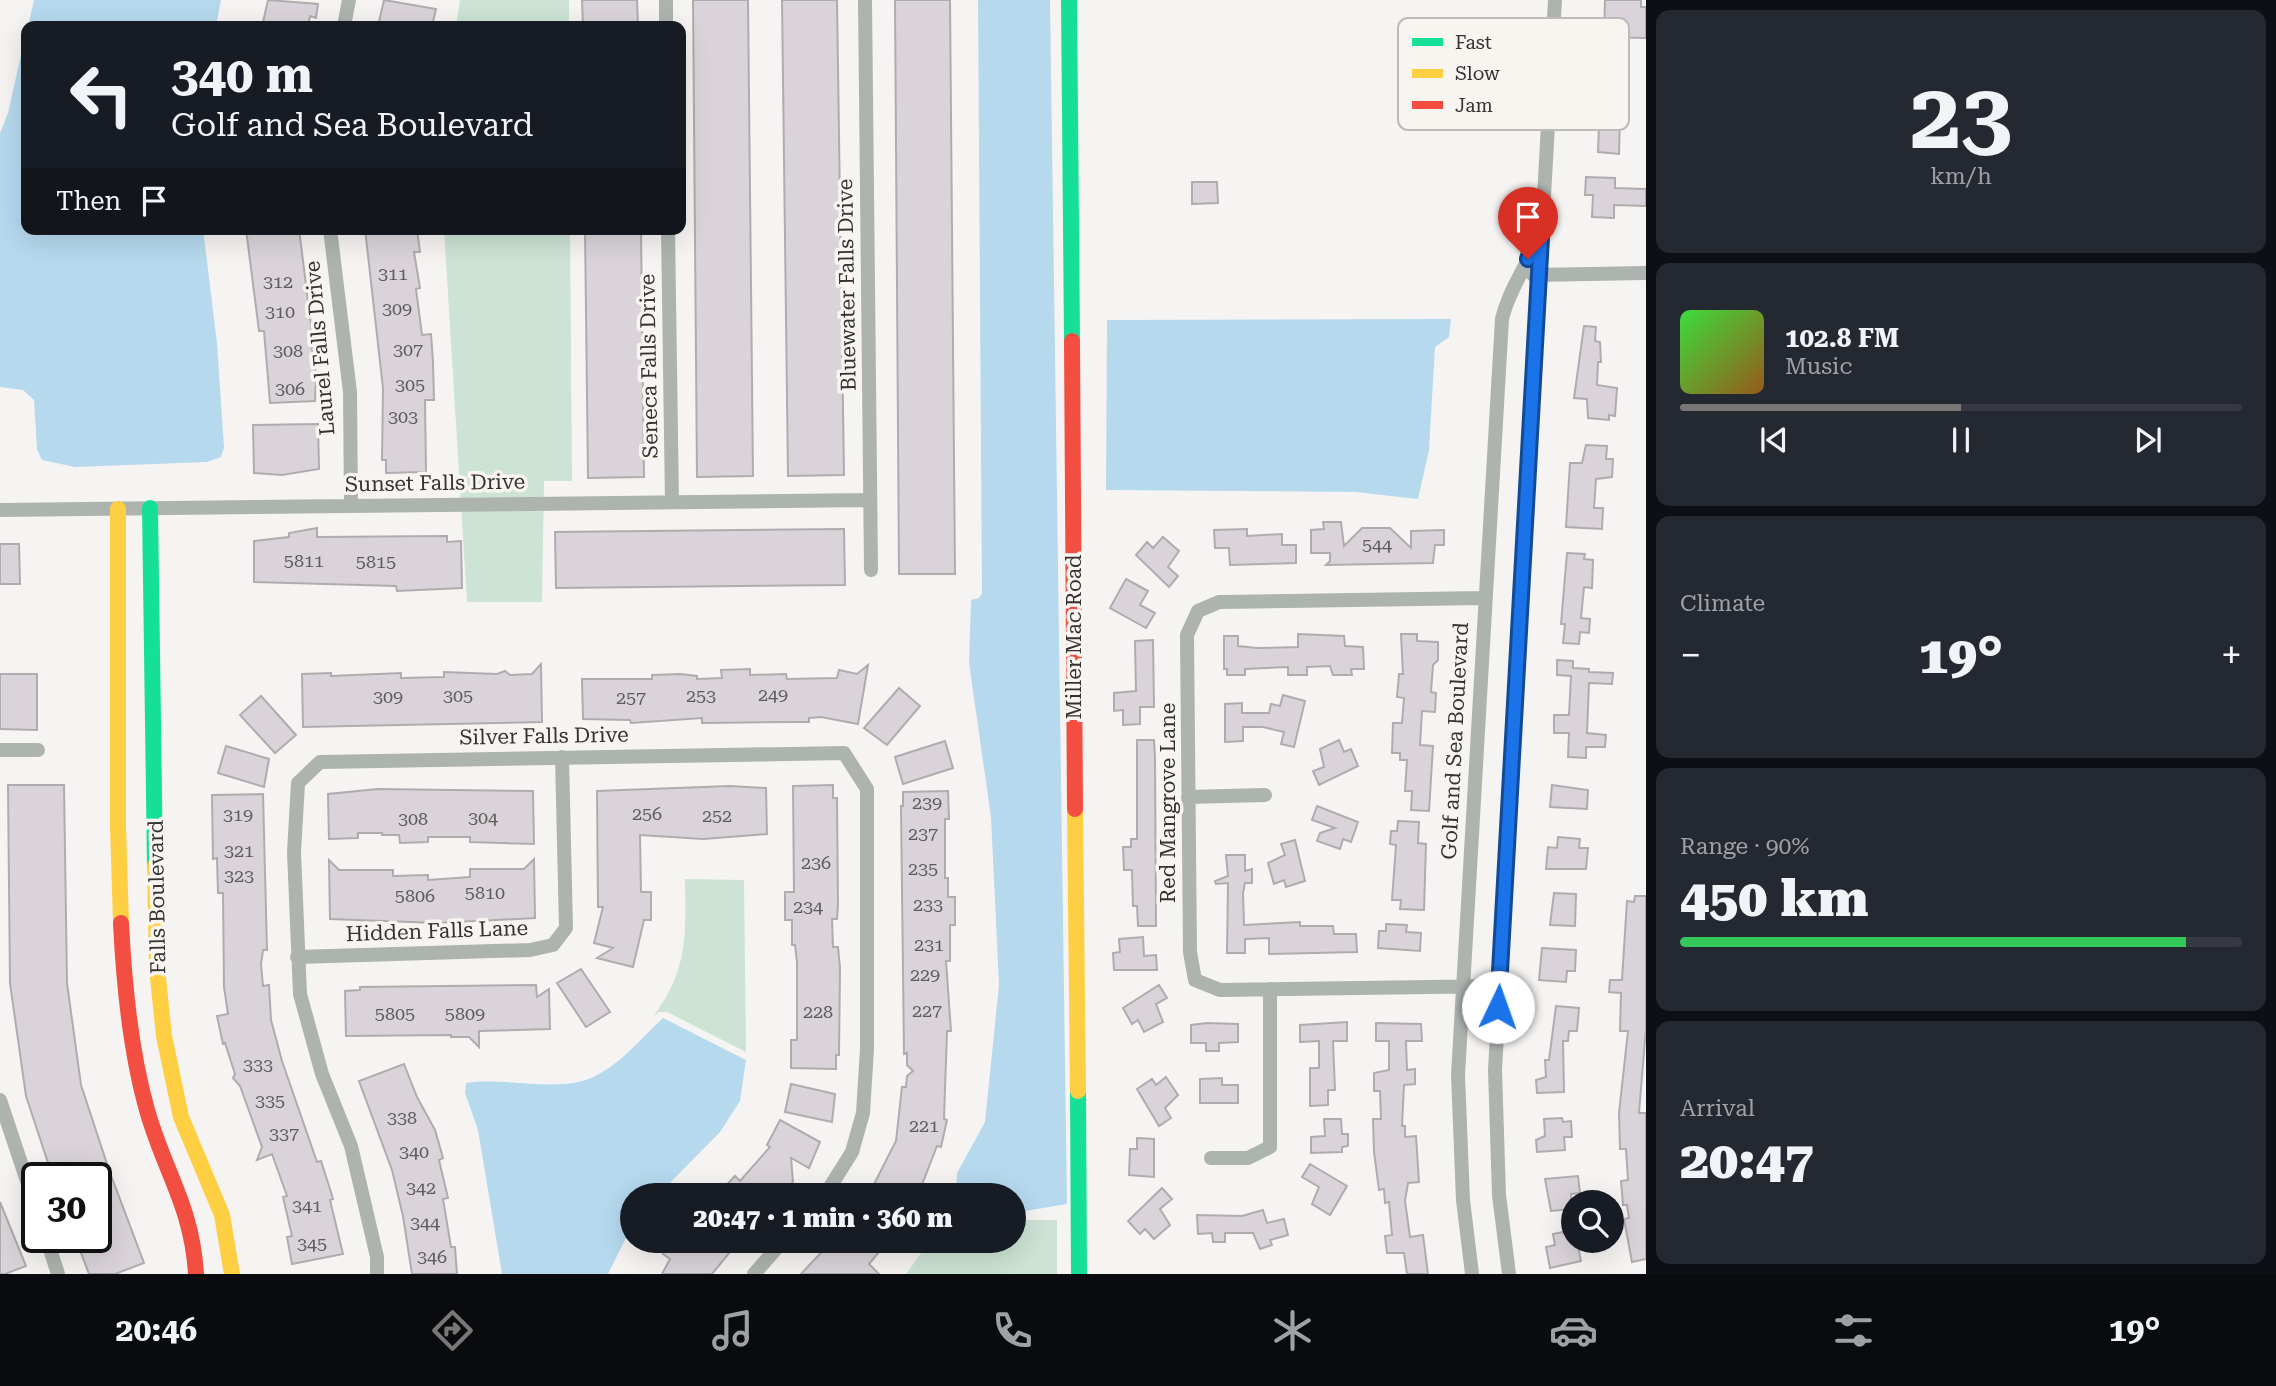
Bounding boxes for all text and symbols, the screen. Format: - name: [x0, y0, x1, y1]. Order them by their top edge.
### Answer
- legend: [1398, 18, 1629, 130]
- text: Fast: [1455, 31, 1492, 54]
- text: 340 m: [171, 47, 313, 104]
- icon: left: [56, 49, 147, 140]
- text: Slow: [1455, 62, 1500, 85]
- text: 23: [1910, 64, 2012, 170]
- text: Jam: [1455, 94, 1493, 117]
- text: Golf and Sea Boulevard: [171, 106, 533, 144]
- text: km/h: [1930, 163, 1992, 190]
- street label: Bluewater Falls Drive: [833, 179, 861, 391]
- icon: arrive: [135, 182, 173, 220]
- text: Then: [56, 186, 121, 216]
- pin: [1498, 187, 1558, 259]
- icon: arrive: [1509, 198, 1547, 236]
- street label: Laurel Falls Drive: [300, 260, 340, 436]
- house number: 311: [378, 263, 408, 284]
- house number: 312: [263, 271, 293, 292]
- street label: Seneca Falls Drive: [635, 274, 663, 458]
- house number: 309: [382, 298, 412, 319]
- house number: 310: [265, 301, 295, 322]
- text: 102.8 FM: [1785, 323, 1899, 353]
- house number: 307: [393, 339, 423, 360]
- house number: 308: [273, 340, 303, 361]
- text: Music: [1785, 353, 1852, 380]
- house number: 305: [395, 374, 425, 395]
- house number: 306: [275, 378, 305, 399]
- house number: 303: [388, 406, 418, 427]
- icon: previous: [1755, 421, 1793, 459]
- icon: pause: [1942, 421, 1980, 459]
- icon: next: [2129, 421, 2167, 459]
- street label: Sunset Falls Drive: [345, 469, 525, 497]
- house number: 544: [1362, 534, 1392, 555]
- house number: 5811: [284, 550, 324, 571]
- house number: 5815: [356, 551, 396, 572]
- street label: Miller Mac Road: [1062, 554, 1086, 719]
- text: Climate: [1680, 590, 1765, 617]
- street label: Golf and Sea Boulevard: [1437, 621, 1473, 860]
- text: 19°: [1919, 625, 2003, 686]
- text: −: [1680, 633, 1701, 677]
- text: +: [2221, 633, 2242, 677]
- house number: 249: [758, 684, 788, 705]
- house number: 305: [443, 685, 473, 706]
- house number: 253: [686, 685, 716, 706]
- house number: 309: [373, 686, 403, 707]
- house number: 257: [616, 687, 646, 708]
- street label: Red Mangrove Lane: [1156, 703, 1180, 903]
- street label: Silver Falls Drive: [459, 723, 629, 749]
- house number: 239: [912, 792, 942, 813]
- house number: 256: [632, 803, 662, 824]
- house number: 319: [223, 804, 253, 825]
- house number: 252: [702, 805, 732, 826]
- house number: 304: [468, 807, 498, 828]
- house number: 308: [398, 808, 428, 829]
- street label: Falls Boulevard: [144, 819, 170, 974]
- house number: 237: [908, 823, 938, 844]
- text: Range · 90%: [1680, 833, 1809, 860]
- house number: 321: [224, 840, 254, 861]
- house number: 236: [801, 852, 831, 873]
- house number: 235: [908, 858, 938, 879]
- house number: 323: [224, 865, 254, 886]
- text: 450 km: [1680, 868, 1868, 929]
- house number: 5810: [465, 882, 505, 903]
- house number: 5806: [395, 885, 435, 906]
- house number: 233: [913, 894, 943, 915]
- house number: 234: [793, 896, 823, 917]
- street label: Hidden Falls Lane: [345, 916, 529, 946]
- house number: 231: [914, 934, 944, 955]
- house number: 229: [910, 964, 940, 985]
- position arrow: [1461, 970, 1535, 1044]
- house number: 227: [912, 1000, 942, 1021]
- house number: 228: [803, 1001, 833, 1022]
- house number: 5805: [375, 1003, 415, 1024]
- house number: 5809: [445, 1003, 485, 1024]
- house number: 333: [243, 1054, 273, 1075]
- house number: 335: [255, 1090, 285, 1111]
- text: Arrival: [1680, 1095, 1755, 1122]
- house number: 338: [387, 1107, 417, 1128]
- house number: 221: [909, 1115, 939, 1136]
- house number: 337: [269, 1123, 299, 1144]
- text: 20:47: [1680, 1130, 1814, 1191]
- house number: 340: [399, 1141, 429, 1162]
- speed limit sign: 30: [21, 1162, 112, 1253]
- house number: 342: [406, 1177, 436, 1198]
- map controls: [1561, 1190, 1624, 1253]
- button: search: [1561, 1190, 1624, 1253]
- house number: 341: [292, 1195, 322, 1216]
- text: 20:47 · 1 min · 360 m: [693, 1203, 953, 1233]
- house number: 344: [410, 1212, 440, 1233]
- house number: 345: [297, 1233, 327, 1254]
- house number: 346: [417, 1246, 447, 1267]
- icon: directions: [428, 1306, 477, 1355]
- icon: music: [708, 1306, 757, 1355]
- icon: phone: [988, 1306, 1037, 1355]
- icon: climate: [1268, 1306, 1317, 1355]
- icon: car: [1549, 1306, 1598, 1355]
- icon: filters: [1829, 1306, 1878, 1355]
- text: 20:46: [116, 1311, 197, 1349]
- text: 19°: [2109, 1311, 2160, 1349]

